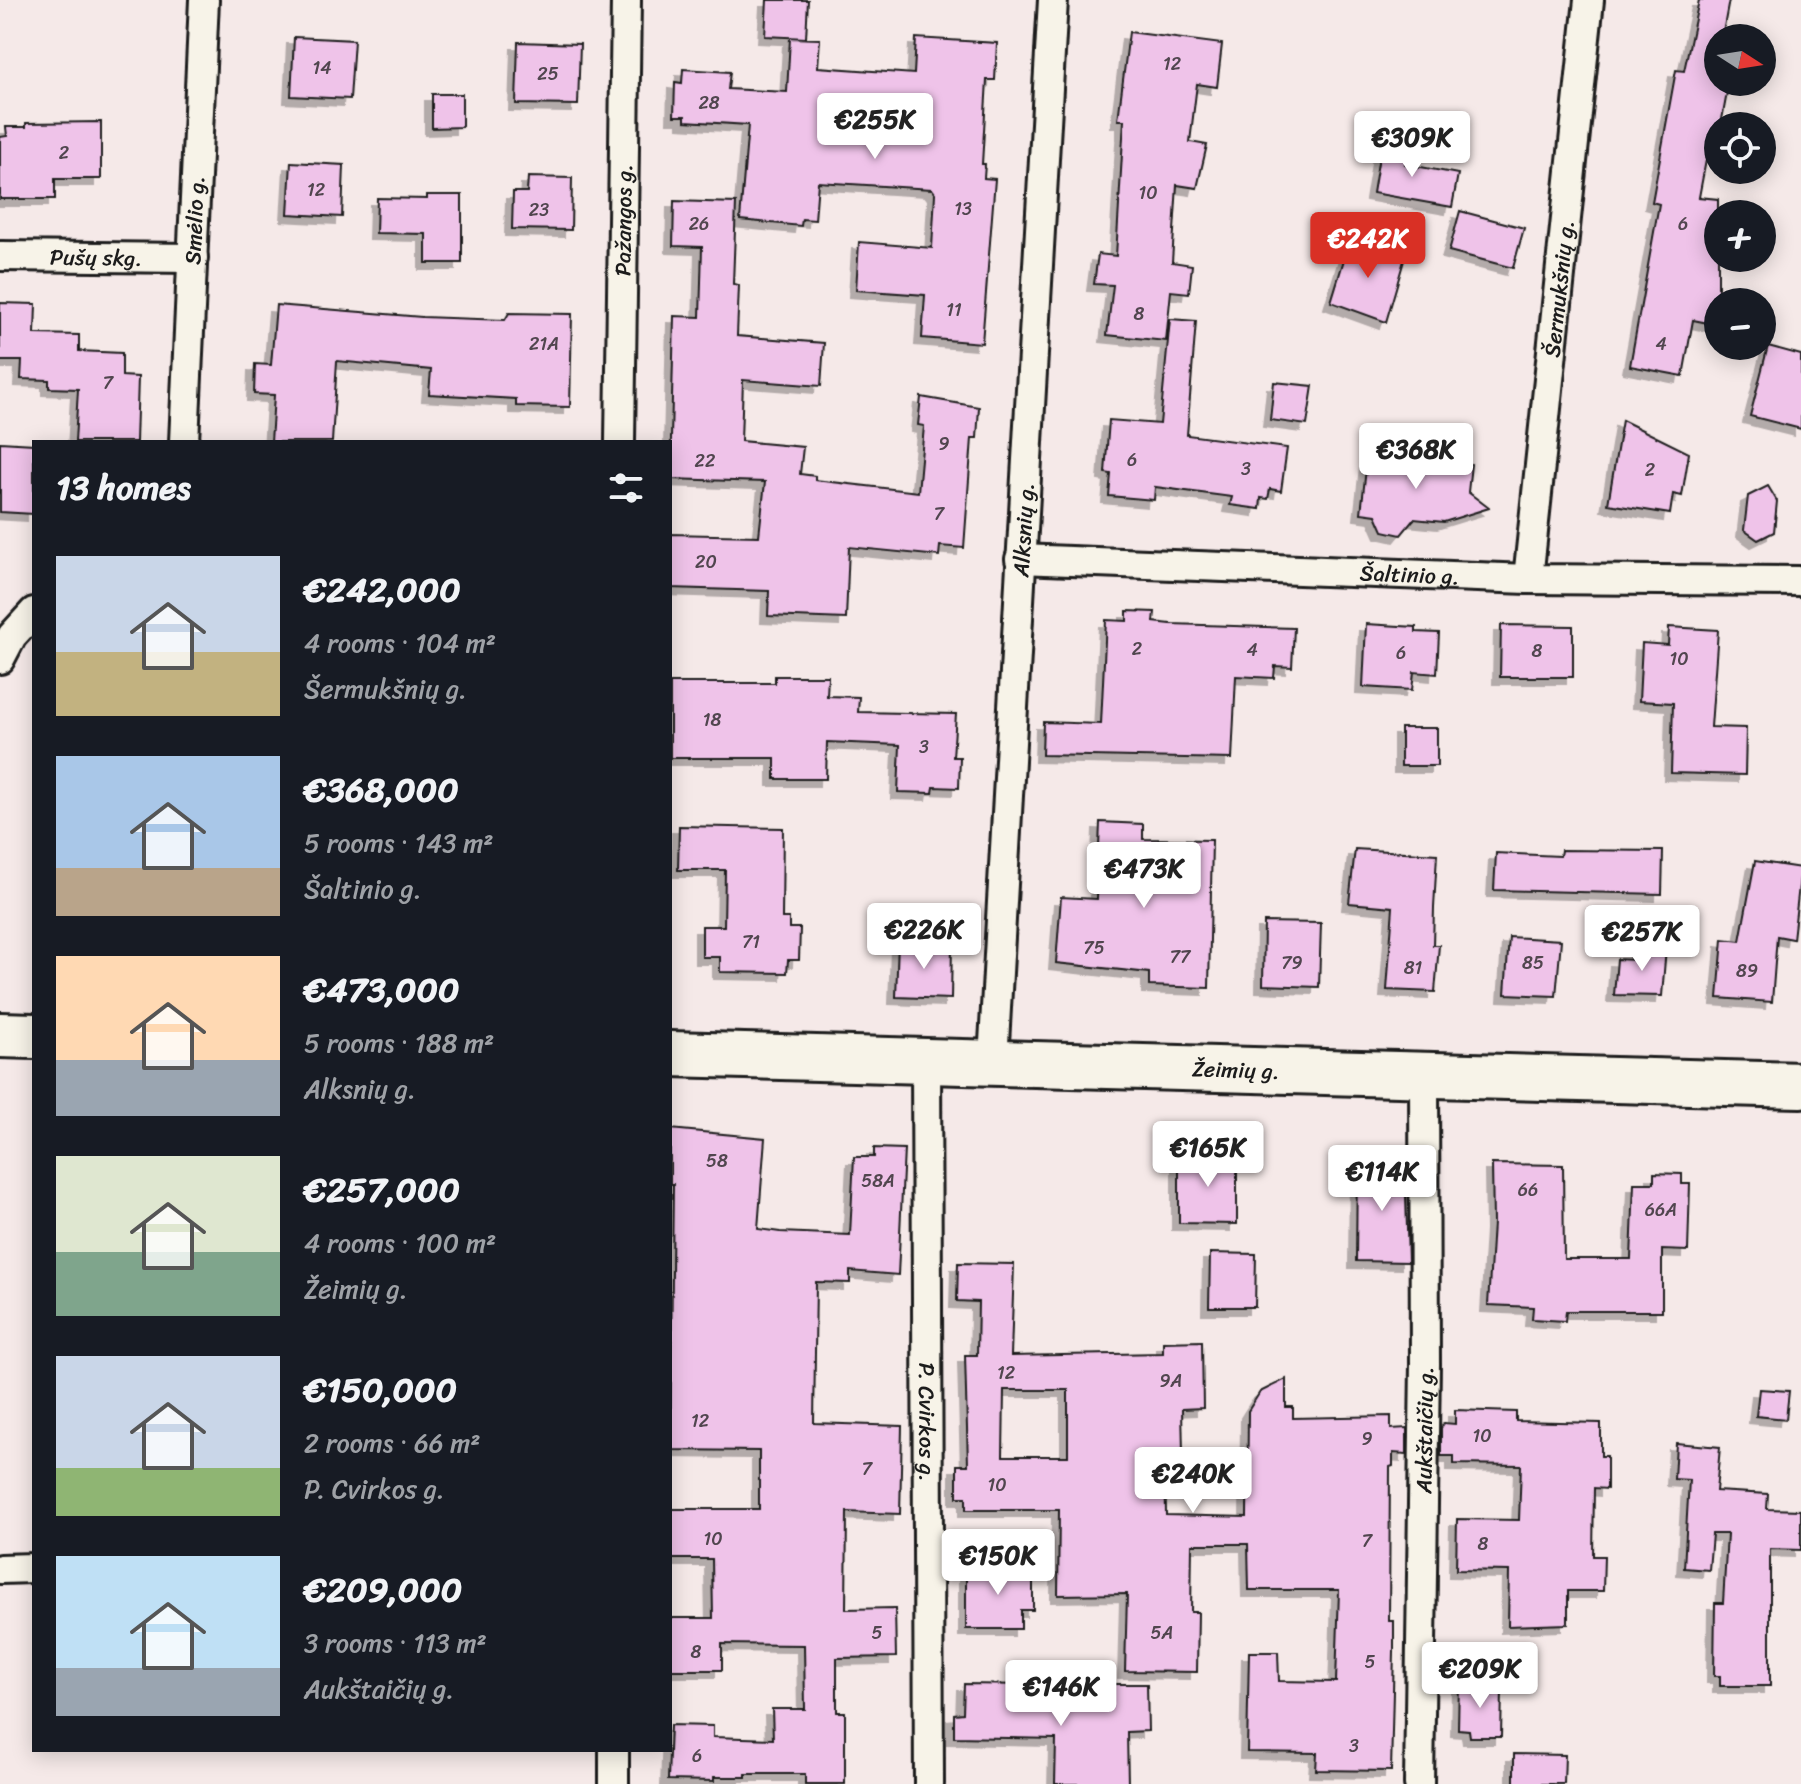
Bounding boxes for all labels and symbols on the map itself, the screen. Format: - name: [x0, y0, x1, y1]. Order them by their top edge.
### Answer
- north arrow: [1704, 24, 1776, 96]
- house number: 12: [1163, 48, 1181, 80]
- house number: 14: [313, 52, 331, 84]
- house number: 25: [537, 58, 559, 90]
- house number: 28: [698, 87, 720, 119]
- pin: €255K: [819, 93, 931, 161]
- pin: €309K: [1356, 111, 1468, 179]
- house number: 2: [59, 137, 69, 169]
- street label: Pažangos g.: [603, 164, 643, 276]
- house number: 12: [307, 174, 325, 206]
- street label: Smėlio g.: [173, 175, 216, 266]
- house number: 10: [1138, 177, 1158, 209]
- house number: 13: [954, 193, 972, 225]
- house number: 23: [529, 194, 549, 226]
- house number: 26: [689, 208, 709, 240]
- house number: 6: [1678, 208, 1688, 240]
- pin: €242K: [1312, 212, 1424, 280]
- street label: Šermukšnių g.: [1532, 218, 1585, 359]
- street label: Pušų skg.: [50, 237, 142, 277]
- house number: 11: [946, 294, 962, 326]
- house number: 8: [1134, 298, 1145, 330]
- house number: 21A: [529, 328, 559, 360]
- house number: 4: [1655, 328, 1667, 360]
- house number: 7: [103, 367, 115, 399]
- pin: €368K: [1360, 423, 1472, 491]
- house number: 9: [938, 428, 950, 460]
- house number: 6: [1127, 444, 1137, 476]
- house number: 22: [695, 445, 715, 477]
- house number: 3: [1241, 453, 1251, 485]
- house number: 2: [1645, 454, 1655, 486]
- street label: Alksnių g.: [1001, 481, 1045, 579]
- house number: 7: [934, 498, 946, 530]
- house number: 20: [695, 546, 717, 578]
- street label: Šaltinio g.: [1359, 553, 1460, 596]
- house number: 2: [1132, 633, 1142, 665]
- house number: 4: [1246, 634, 1258, 666]
- house number: 8: [1532, 635, 1543, 667]
- house number: 6: [1396, 637, 1406, 669]
- house number: 10: [1669, 643, 1689, 675]
- house number: 18: [703, 704, 721, 736]
- house number: 3: [919, 731, 929, 763]
- pin: €473K: [1088, 842, 1200, 910]
- pin: €226K: [868, 903, 980, 971]
- pin: €257K: [1586, 905, 1698, 973]
- house number: 71: [742, 926, 760, 958]
- house number: 75: [1083, 932, 1105, 964]
- house number: 77: [1170, 941, 1192, 973]
- house number: 79: [1281, 947, 1303, 979]
- house number: 85: [1522, 947, 1544, 979]
- house number: 81: [1404, 952, 1423, 984]
- house number: 89: [1736, 955, 1758, 987]
- street label: Žeimių g.: [1191, 1049, 1280, 1090]
- pin: €165K: [1152, 1121, 1264, 1189]
- house number: 58: [706, 1145, 728, 1177]
- pin: €114K: [1326, 1145, 1438, 1213]
- house number: 58A: [861, 1165, 895, 1197]
- house number: 66: [1518, 1174, 1538, 1206]
- house number: 66A: [1645, 1194, 1677, 1226]
- house number: 12: [997, 1357, 1015, 1389]
- street label: P. Cvirkos g.: [908, 1362, 947, 1482]
- house number: 9A: [1160, 1365, 1182, 1397]
- street label: Aukštaičių g.: [1404, 1366, 1444, 1495]
- house number: 12: [691, 1405, 709, 1437]
- house number: 10: [1472, 1420, 1492, 1452]
- house number: 9: [1361, 1423, 1373, 1455]
- pin: €240K: [1137, 1447, 1249, 1515]
- house number: 7: [862, 1453, 874, 1485]
- house number: 10: [987, 1469, 1007, 1501]
- house number: 10: [703, 1523, 723, 1555]
- house number: 7: [1362, 1525, 1374, 1557]
- house number: 8: [1478, 1528, 1489, 1560]
- pin: €150K: [942, 1529, 1054, 1597]
- house number: 5: [872, 1617, 883, 1649]
- house number: 5A: [1151, 1617, 1173, 1649]
- house number: 8: [691, 1636, 702, 1668]
- pin: €209K: [1424, 1642, 1536, 1710]
- house number: 5: [1365, 1646, 1376, 1678]
- pin: €146K: [1005, 1660, 1117, 1728]
- house number: 3: [1349, 1730, 1359, 1762]
- house number: 6: [692, 1740, 702, 1772]

